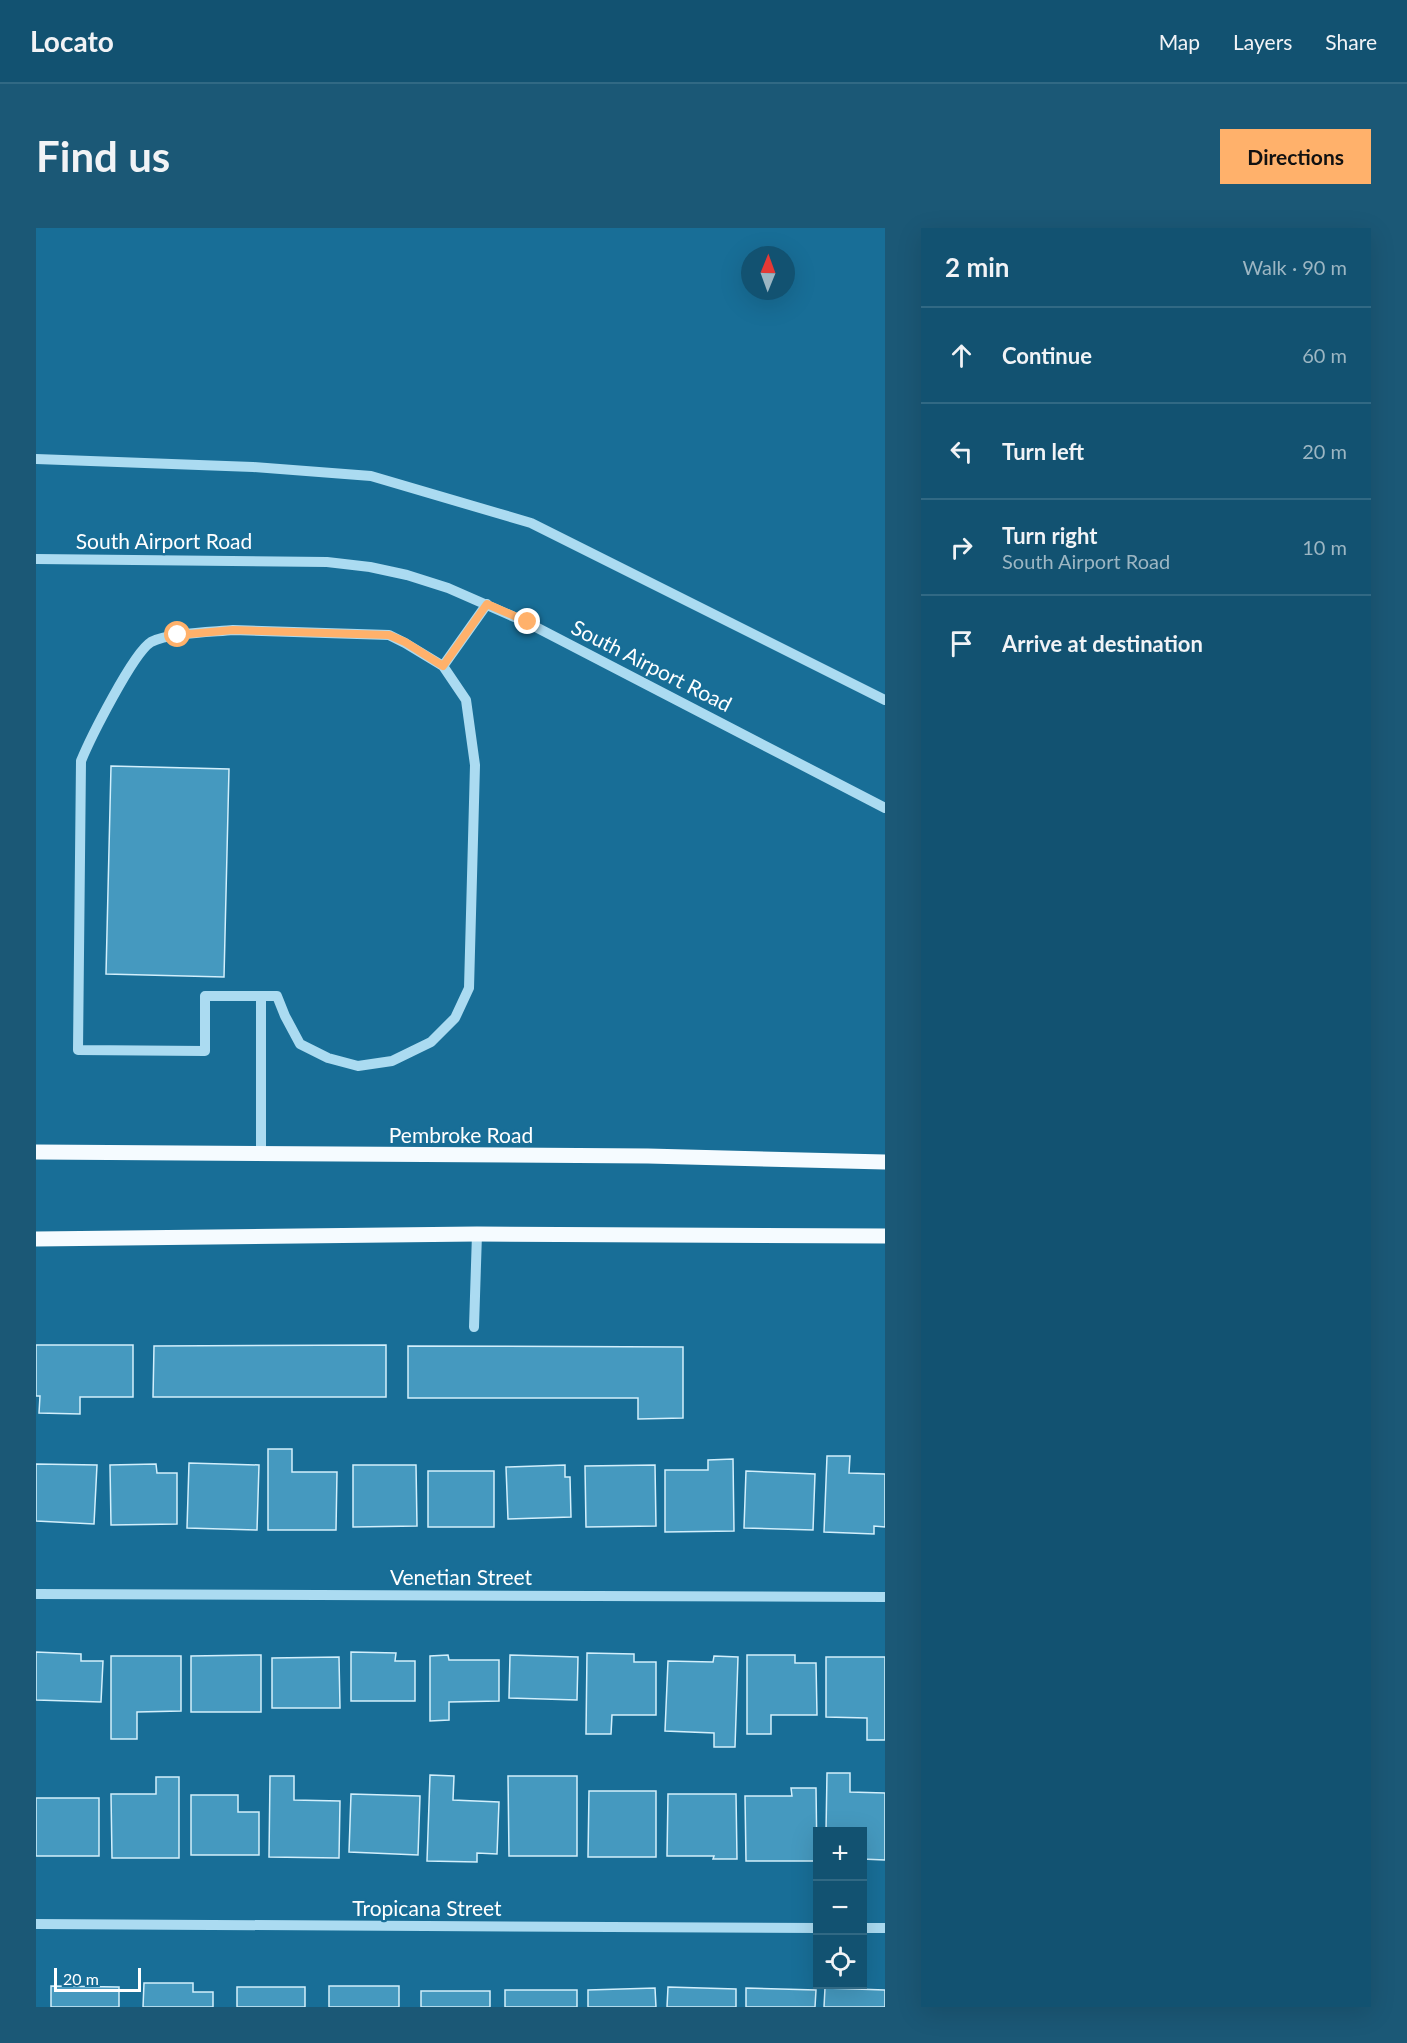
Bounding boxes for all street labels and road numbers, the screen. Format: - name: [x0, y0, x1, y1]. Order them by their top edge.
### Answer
- street label: South Airport Road: [76, 528, 252, 553]
- street label: South Airport Road: [568, 614, 736, 716]
- street label: Pembroke Road: [389, 1122, 533, 1147]
- street label: Venetian Street: [390, 1564, 533, 1589]
- street label: Tropicana Street: [352, 1895, 502, 1920]

